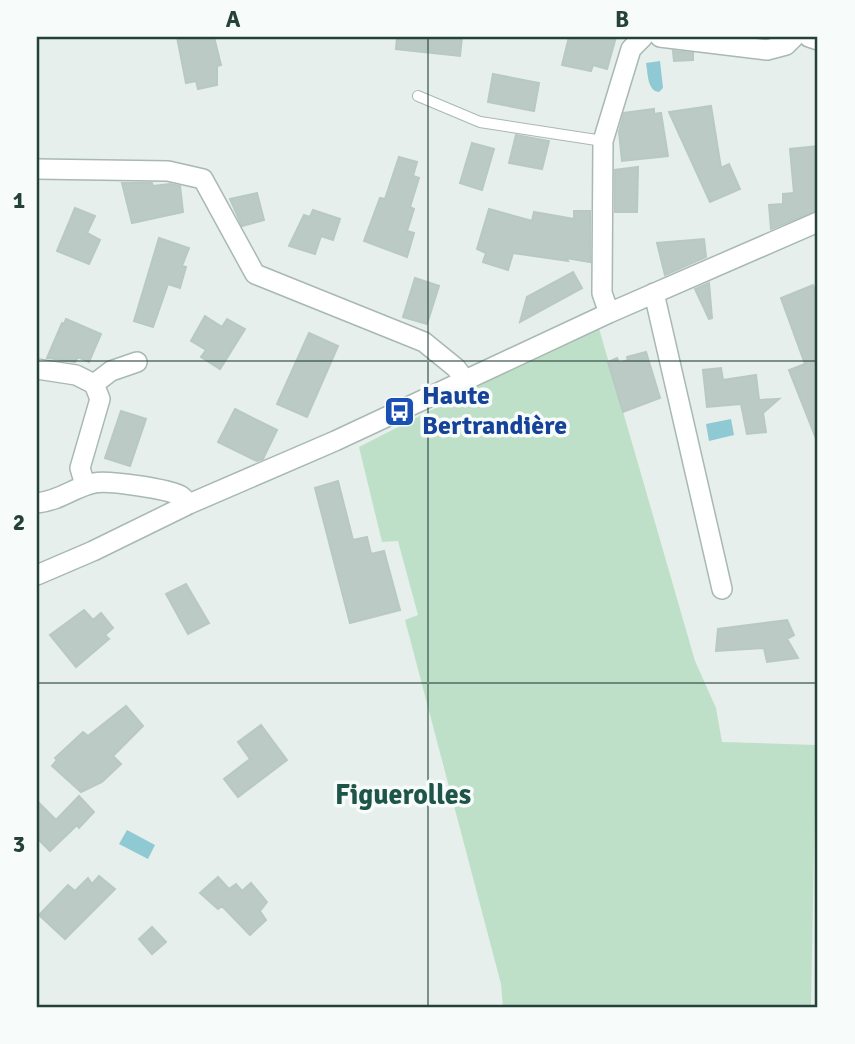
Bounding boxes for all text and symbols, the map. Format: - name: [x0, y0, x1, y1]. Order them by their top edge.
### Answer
- text: A: [226, 5, 241, 34]
- text: B: [615, 5, 629, 34]
- text: 1: [13, 186, 25, 215]
- place label: Haute Bertrandière: [422, 380, 567, 442]
- bus stop icon: Haute Bertrandière: [382, 394, 416, 428]
- text: 2: [13, 508, 25, 537]
- district label: Figuerolles: [335, 778, 471, 812]
- text: 3: [13, 830, 25, 859]

